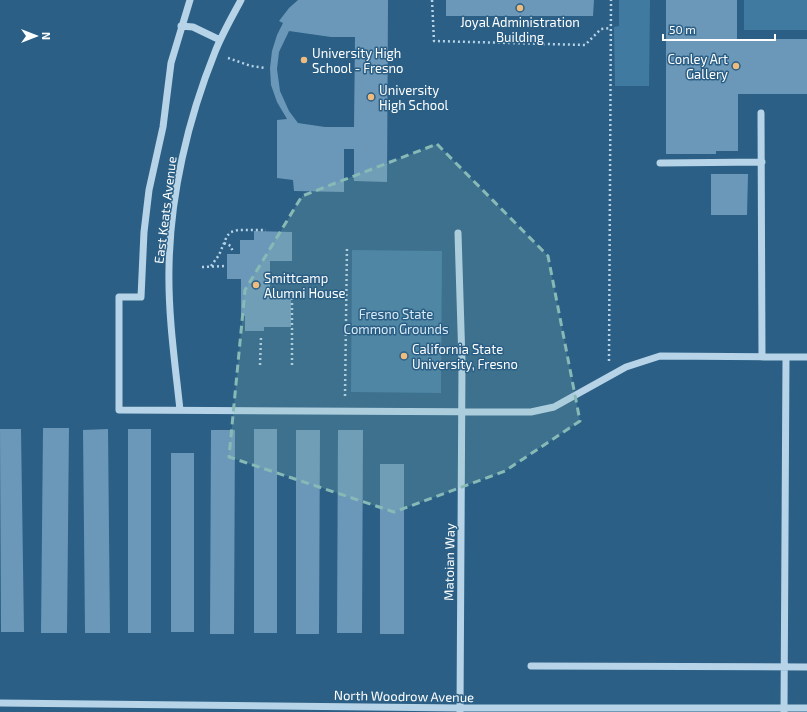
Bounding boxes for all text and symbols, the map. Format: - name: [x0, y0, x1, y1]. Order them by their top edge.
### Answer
- marker: Joyal Administration Building: [515, 3, 525, 13]
- place label: Joyal Administration Building: [460, 14, 580, 45]
- north arrow: [16, 16, 56, 56]
- scale bar: [663, 16, 775, 42]
- text: 50 m: [669, 22, 696, 36]
- text: N: [40, 32, 53, 40]
- place label: University High School - Fresno: [312, 45, 404, 76]
- place label: Conley Art Gallery: [667, 51, 728, 82]
- marker: University High School - Fresno: [299, 55, 309, 65]
- marker: Conley Art Gallery: [731, 61, 741, 71]
- place label: University High School: [379, 82, 449, 113]
- marker: University High School: [366, 92, 376, 102]
- street label: East Keats Avenue: [150, 155, 180, 265]
- place label: Smittcamp Alumni House: [264, 270, 346, 301]
- marker: Smittcamp Alumni House: [251, 280, 261, 290]
- park label: Fresno State Common Grounds: [343, 306, 449, 337]
- place label: California State University, Fresno: [412, 341, 518, 372]
- marker: California State University, Fresno: [399, 351, 409, 361]
- street label: Matoian Way: [440, 523, 458, 601]
- street label: North Woodrow Avenue: [334, 687, 474, 705]

